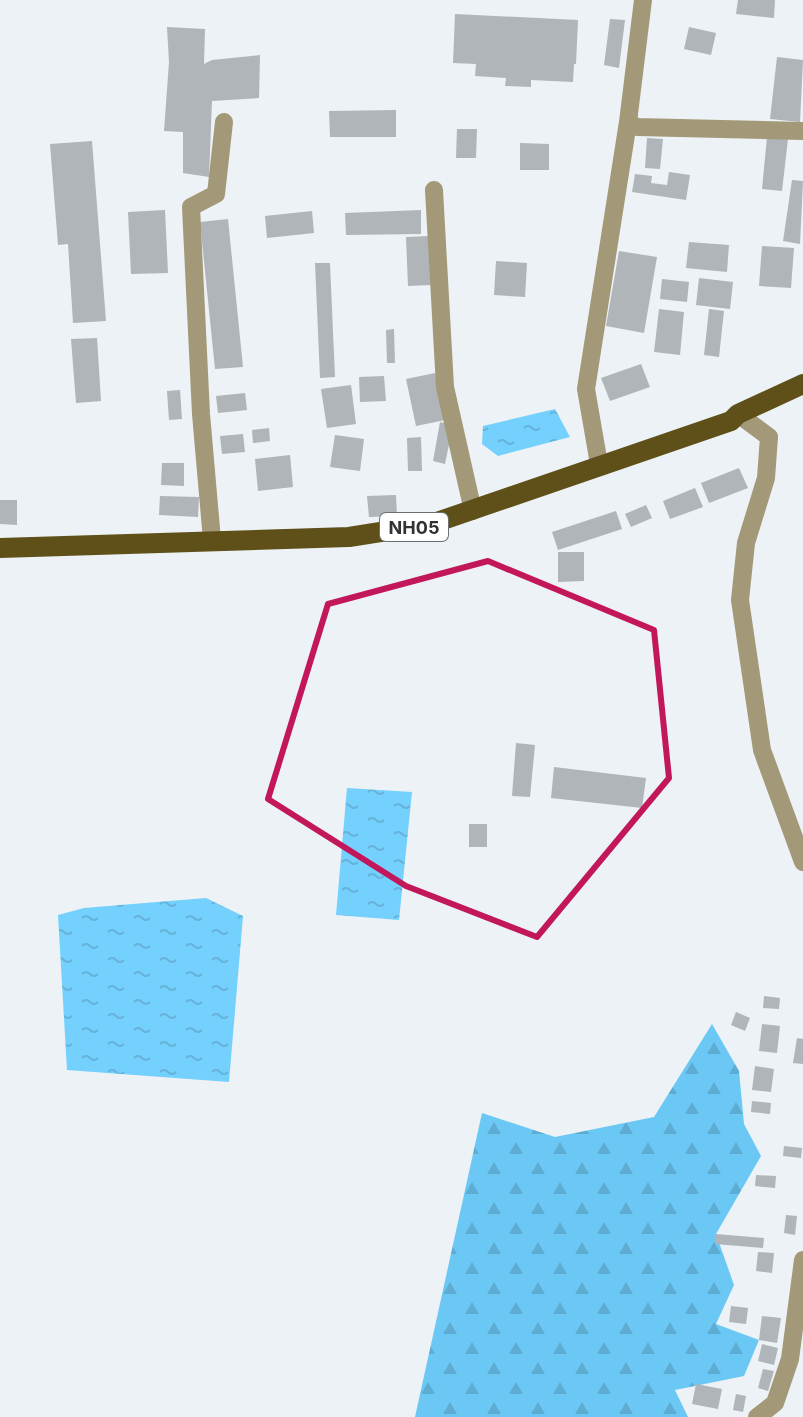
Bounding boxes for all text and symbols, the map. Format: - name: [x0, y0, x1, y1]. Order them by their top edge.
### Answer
- road number: NH05: [380, 513, 448, 541]

